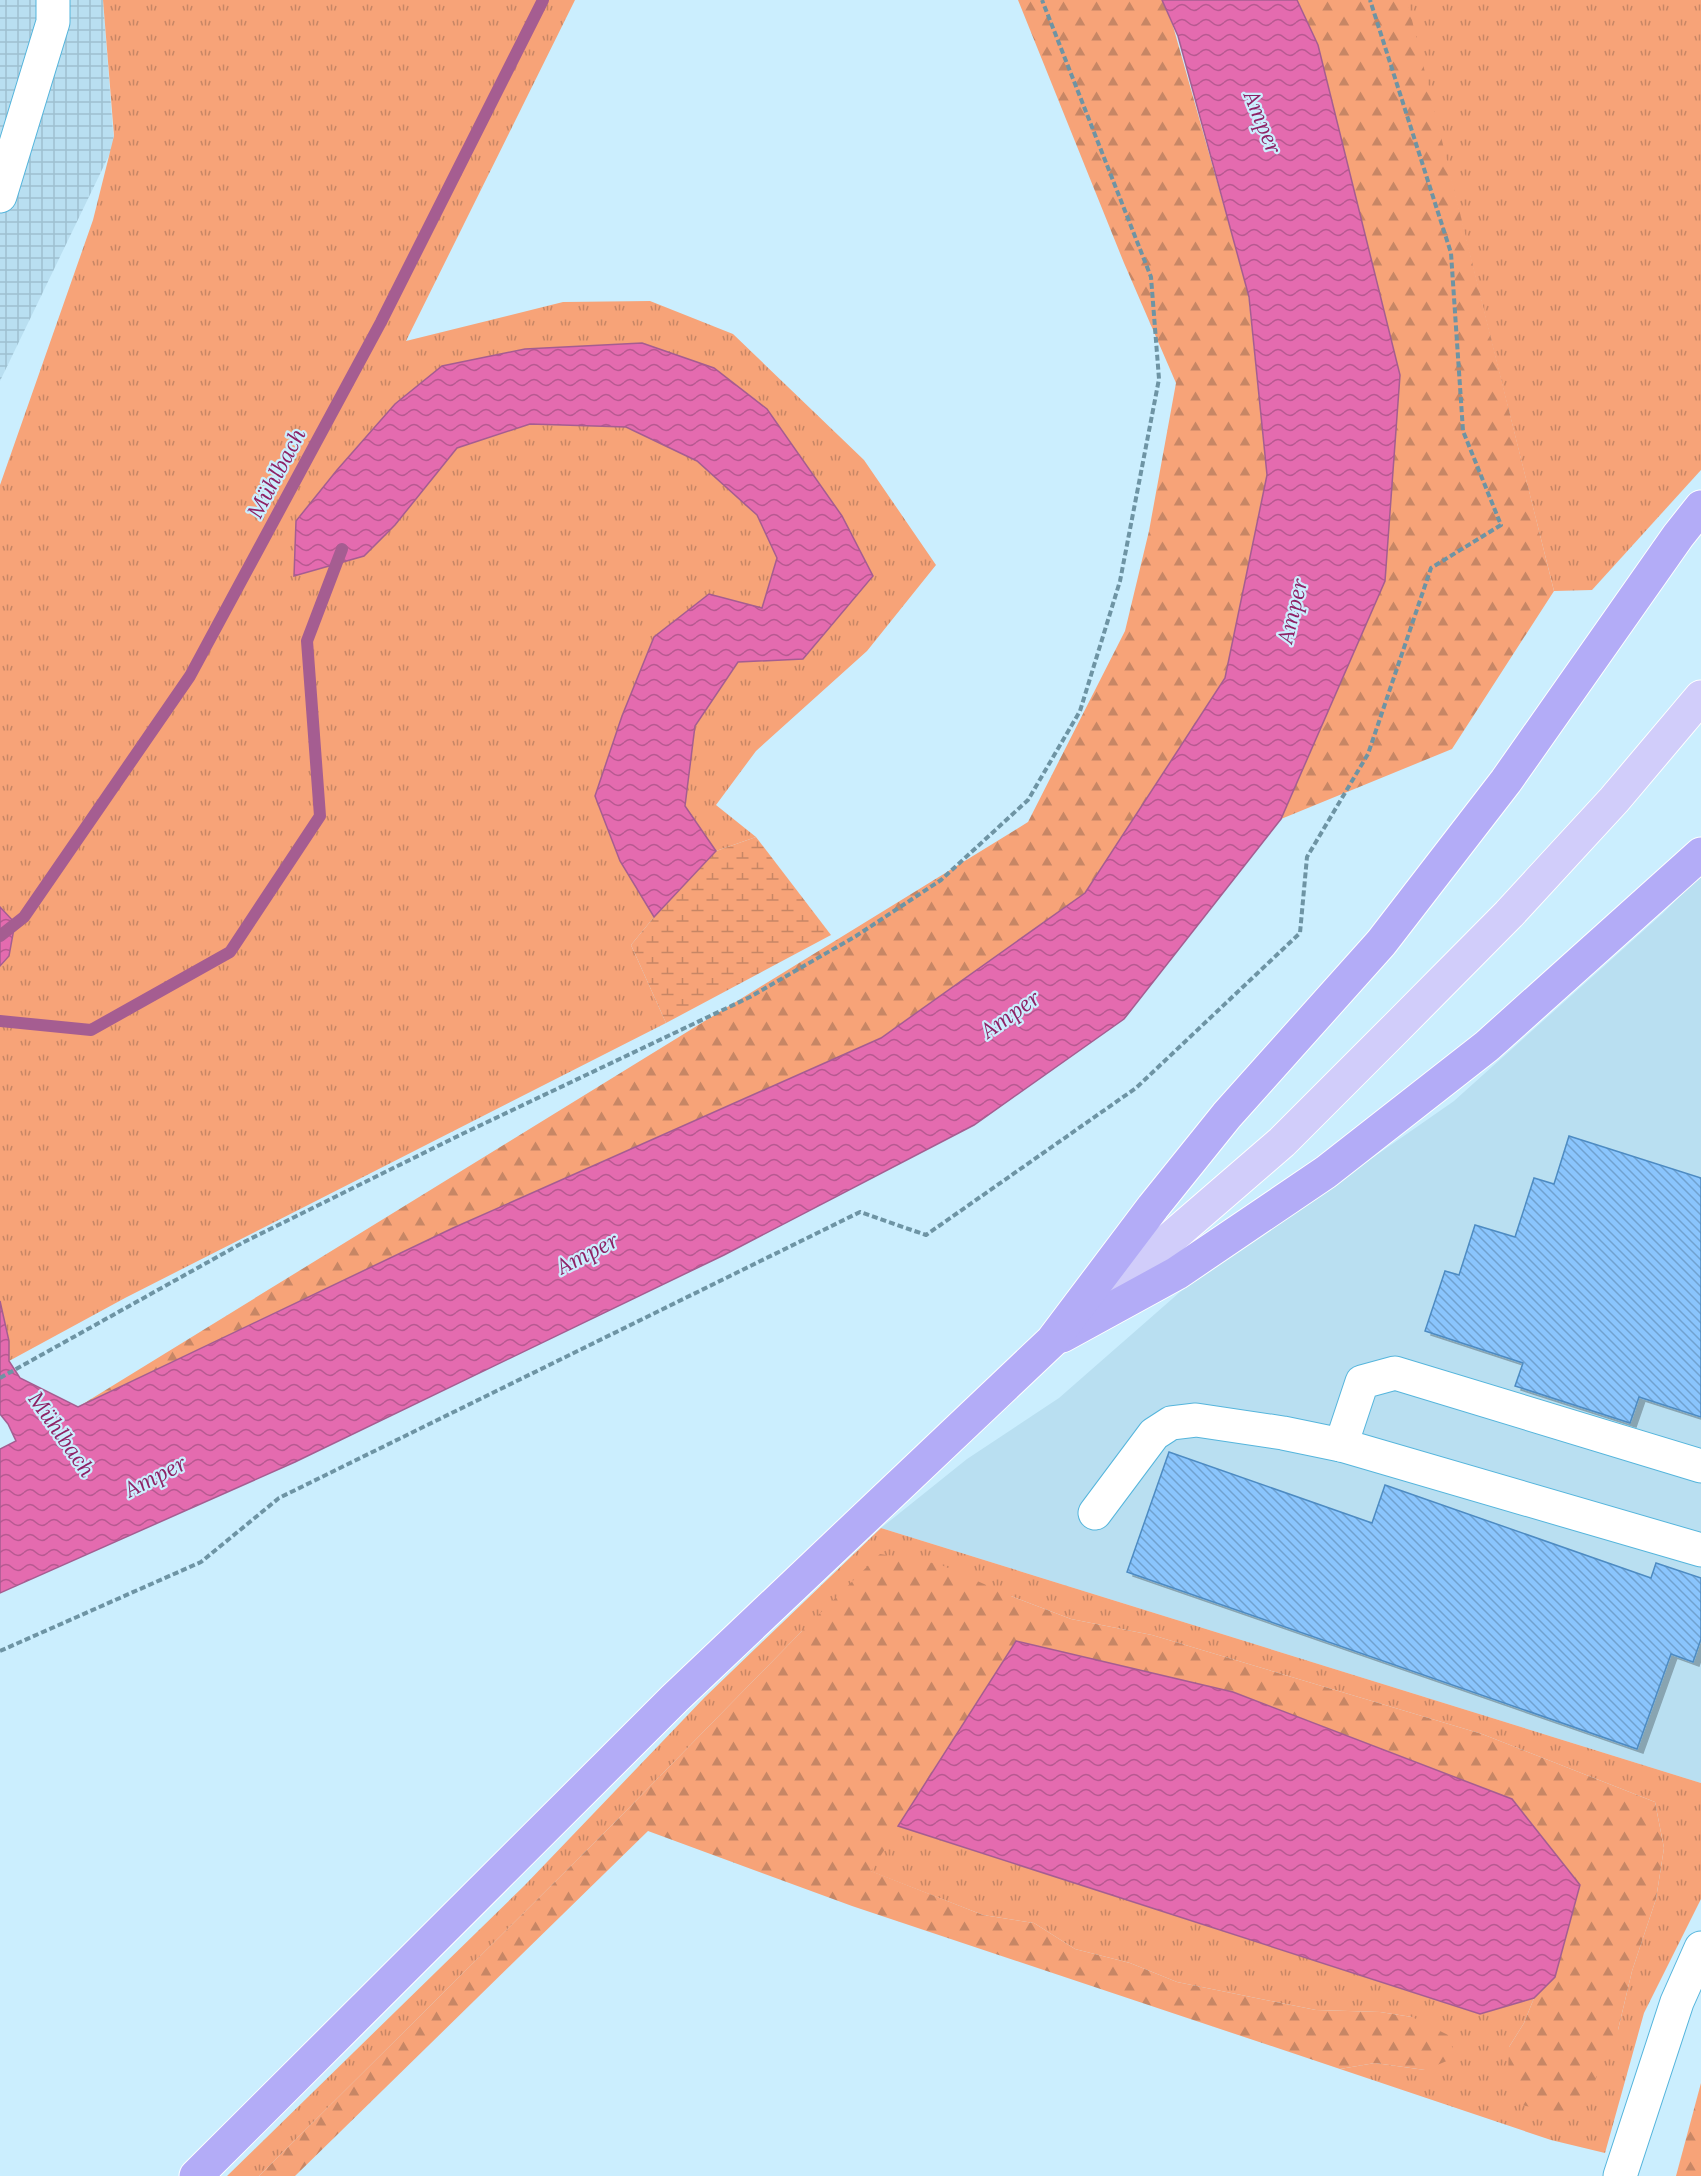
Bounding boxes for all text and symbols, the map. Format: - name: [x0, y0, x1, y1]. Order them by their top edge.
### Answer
- water label: Amper: [1237, 85, 1289, 159]
- water label: Mühlbach: [241, 423, 312, 523]
- water label: Amper: [1270, 575, 1314, 647]
- water label: Amper: [974, 983, 1046, 1045]
- water label: Amper: [550, 1225, 624, 1281]
- water label: Mühlbach: [22, 1386, 102, 1483]
- water label: Amper: [118, 1448, 192, 1504]

